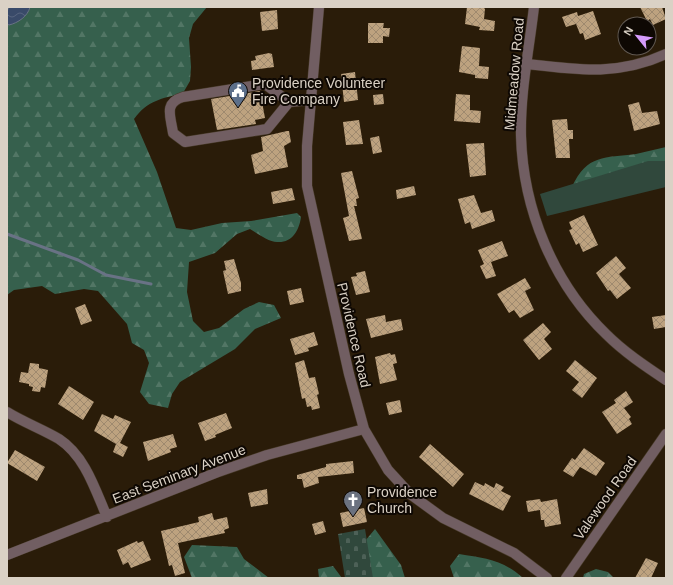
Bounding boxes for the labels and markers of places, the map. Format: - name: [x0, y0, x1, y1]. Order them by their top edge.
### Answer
- place label: Providence Volunteer Fire Company: [252, 75, 385, 107]
- public building icon: Providence Volunteer Fire Company: [227, 80, 249, 108]
- place label: Providence Church: [367, 484, 437, 516]
- church icon: Providence Church: [342, 489, 364, 517]

